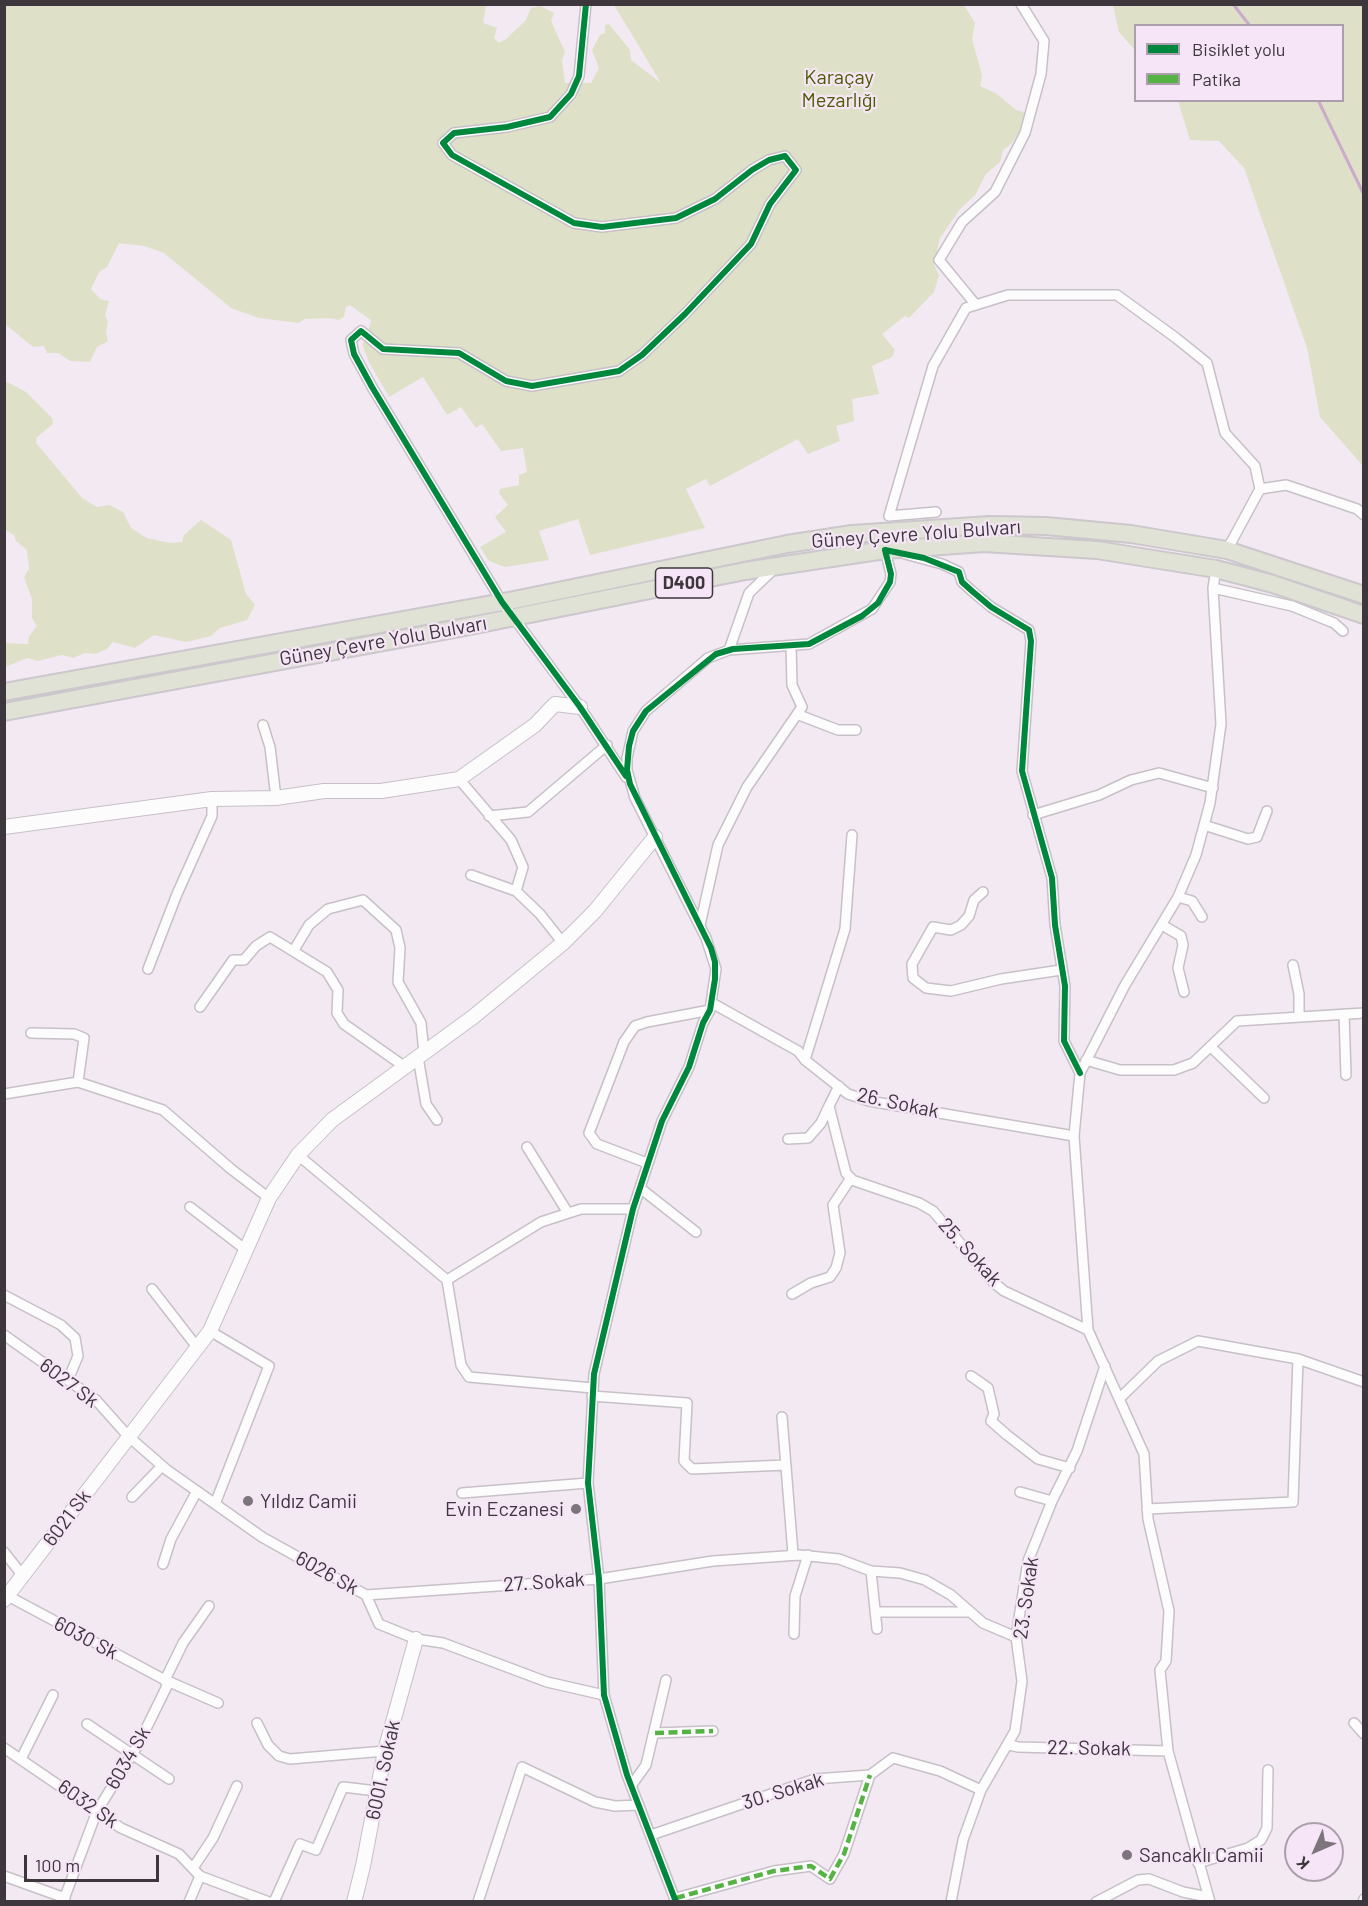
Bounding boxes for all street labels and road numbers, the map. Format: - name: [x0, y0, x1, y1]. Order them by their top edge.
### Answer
- street label: Güney Çevre Yolu Bulvarı: [810, 515, 1022, 553]
- road number: D400: [656, 568, 712, 598]
- street label: Güney Çevre Yolu Bulvarı: [277, 611, 489, 671]
- street label: 26. Sokak: [855, 1083, 941, 1123]
- street label: 25. Sokak: [933, 1213, 1007, 1291]
- street label: 6027 Sk: [35, 1353, 103, 1413]
- street label: 6021 Sk: [38, 1485, 96, 1551]
- street label: 6026 Sk: [291, 1546, 363, 1600]
- street label: 23. Sokak: [1008, 1555, 1044, 1641]
- street label: 27. Sokak: [503, 1567, 585, 1597]
- street label: 6030 Sk: [50, 1611, 122, 1665]
- street label: 6001. Sokak: [361, 1718, 405, 1822]
- street label: 6034 Sk: [100, 1722, 156, 1794]
- street label: 22. Sokak: [1047, 1735, 1131, 1761]
- street label: 30. Sokak: [739, 1767, 827, 1815]
- street label: 6032 Sk: [53, 1775, 123, 1833]

